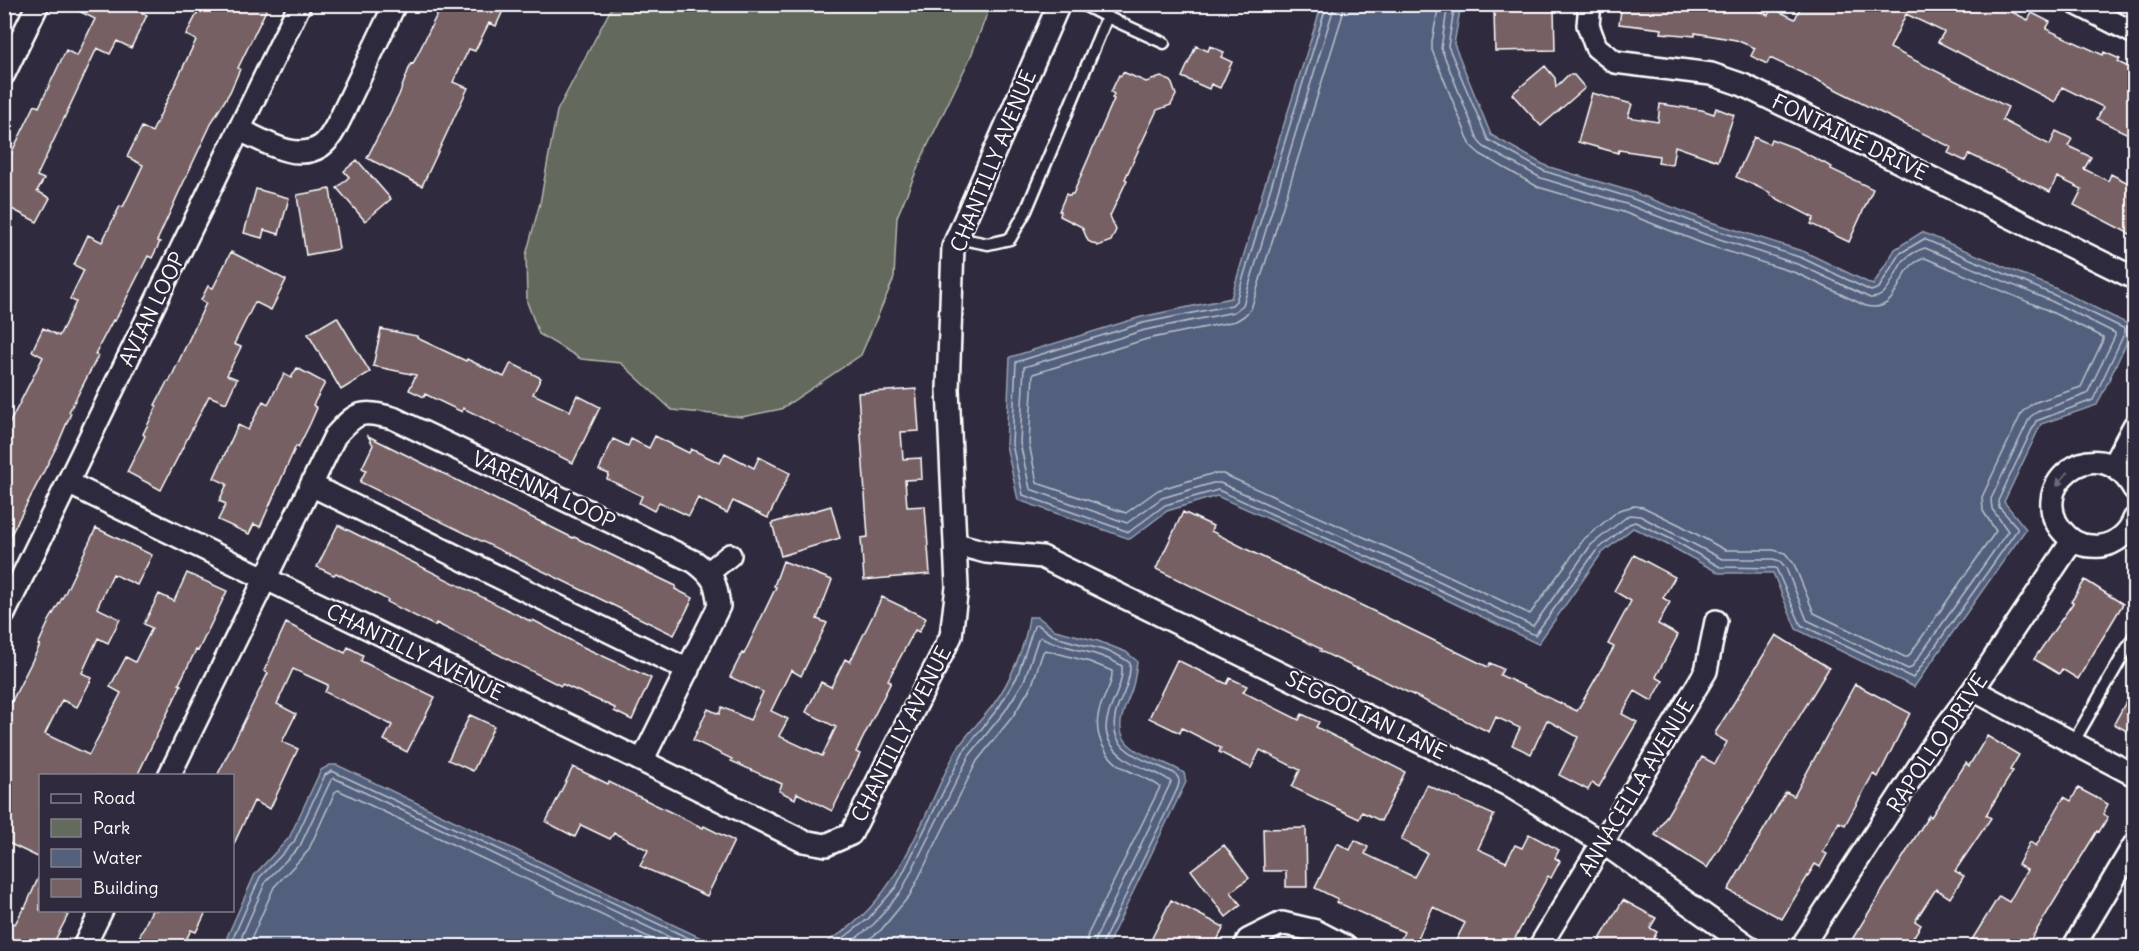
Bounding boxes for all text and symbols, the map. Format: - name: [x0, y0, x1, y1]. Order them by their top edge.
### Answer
- street label: CHANTILLY AVENUE: [944, 66, 1042, 256]
- street label: FONTAINE DRIVE: [1768, 88, 1932, 186]
- street label: AVIAN LOOP: [113, 247, 191, 371]
- street label: VARENNA LOOP: [468, 445, 620, 535]
- one-way arrow: [2056, 471, 2068, 487]
- street label: CHANTILLY AVENUE: [322, 597, 508, 707]
- street label: CHANTILLY AVENUE: [845, 641, 957, 827]
- street label: SEGGOLIAN LANE: [1281, 664, 1451, 766]
- street label: RAPOLLO DRIVE: [1881, 668, 1993, 818]
- street label: ANNACELLA AVENUE: [1572, 693, 1700, 881]
- legend: [39, 774, 234, 912]
- text: Road: [93, 786, 136, 809]
- text: Park: [93, 816, 130, 839]
- text: Water: [93, 846, 143, 869]
- text: Building: [93, 876, 158, 899]

